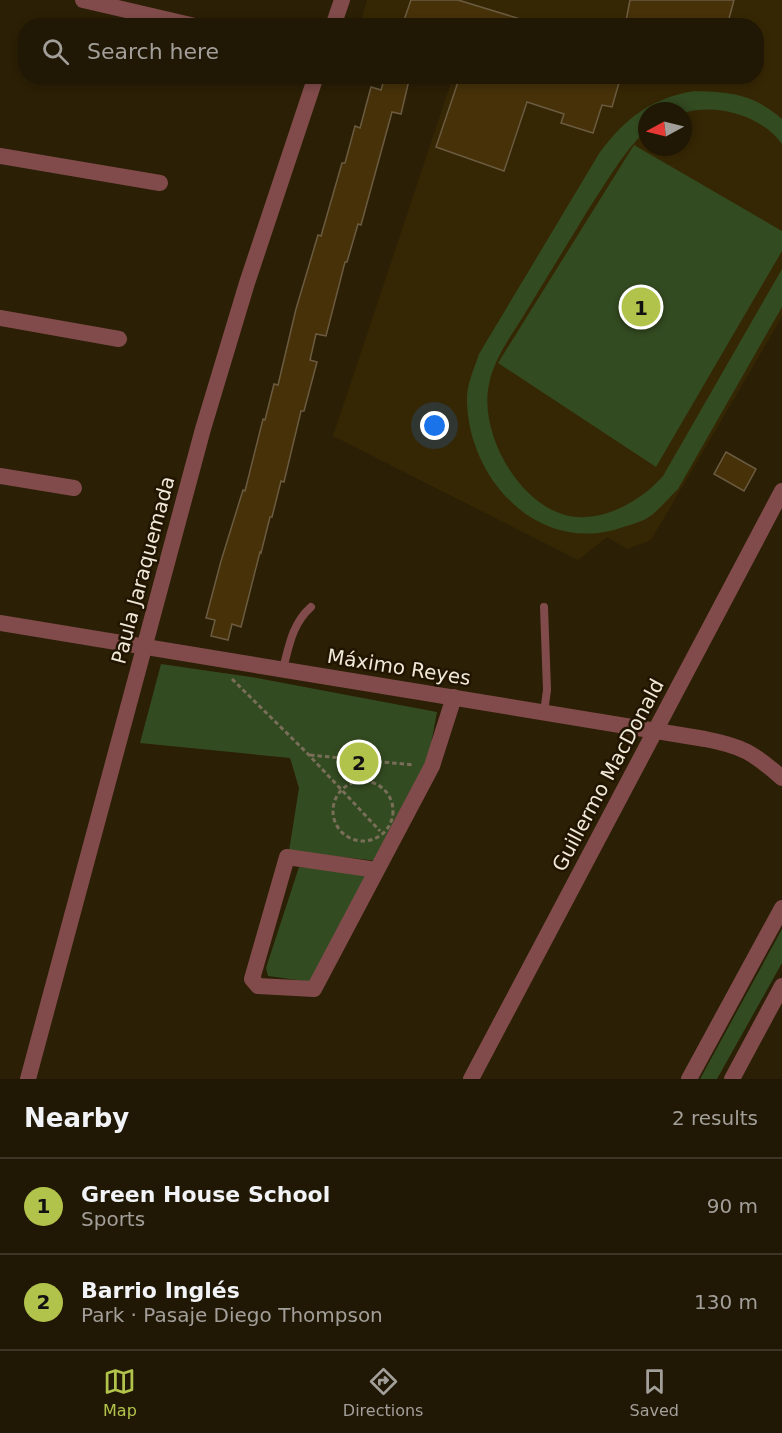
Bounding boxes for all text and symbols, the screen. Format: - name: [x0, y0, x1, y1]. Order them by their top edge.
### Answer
- search box: [18, 18, 764, 84]
- icon: search: [39, 35, 72, 68]
- text: Search here: [87, 39, 219, 64]
- north arrow: [638, 102, 692, 156]
- pin: 1: [622, 284, 660, 330]
- your location: [420, 411, 449, 440]
- street label: Paula Jaraquemada: [106, 474, 180, 666]
- street label: Máximo Reyes: [326, 644, 472, 690]
- street label: Guillermo MacDonald: [547, 675, 669, 875]
- pin: 2: [340, 740, 378, 784]
- text: Nearby: [24, 1103, 129, 1133]
- text: 2 results: [672, 1106, 758, 1130]
- text: Green House School: [81, 1182, 330, 1207]
- text: 1: [37, 1194, 50, 1218]
- text: 90 m: [707, 1194, 758, 1218]
- text: Sports: [81, 1207, 145, 1231]
- text: Barrio Inglés: [81, 1278, 240, 1303]
- text: 2: [37, 1290, 50, 1314]
- text: 130 m: [694, 1290, 758, 1314]
- text: Park · Pasaje Diego Thompson: [81, 1303, 383, 1327]
- tab: Map: [103, 1365, 137, 1420]
- tab: Directions: [343, 1365, 423, 1420]
- tab: Saved: [630, 1365, 679, 1420]

